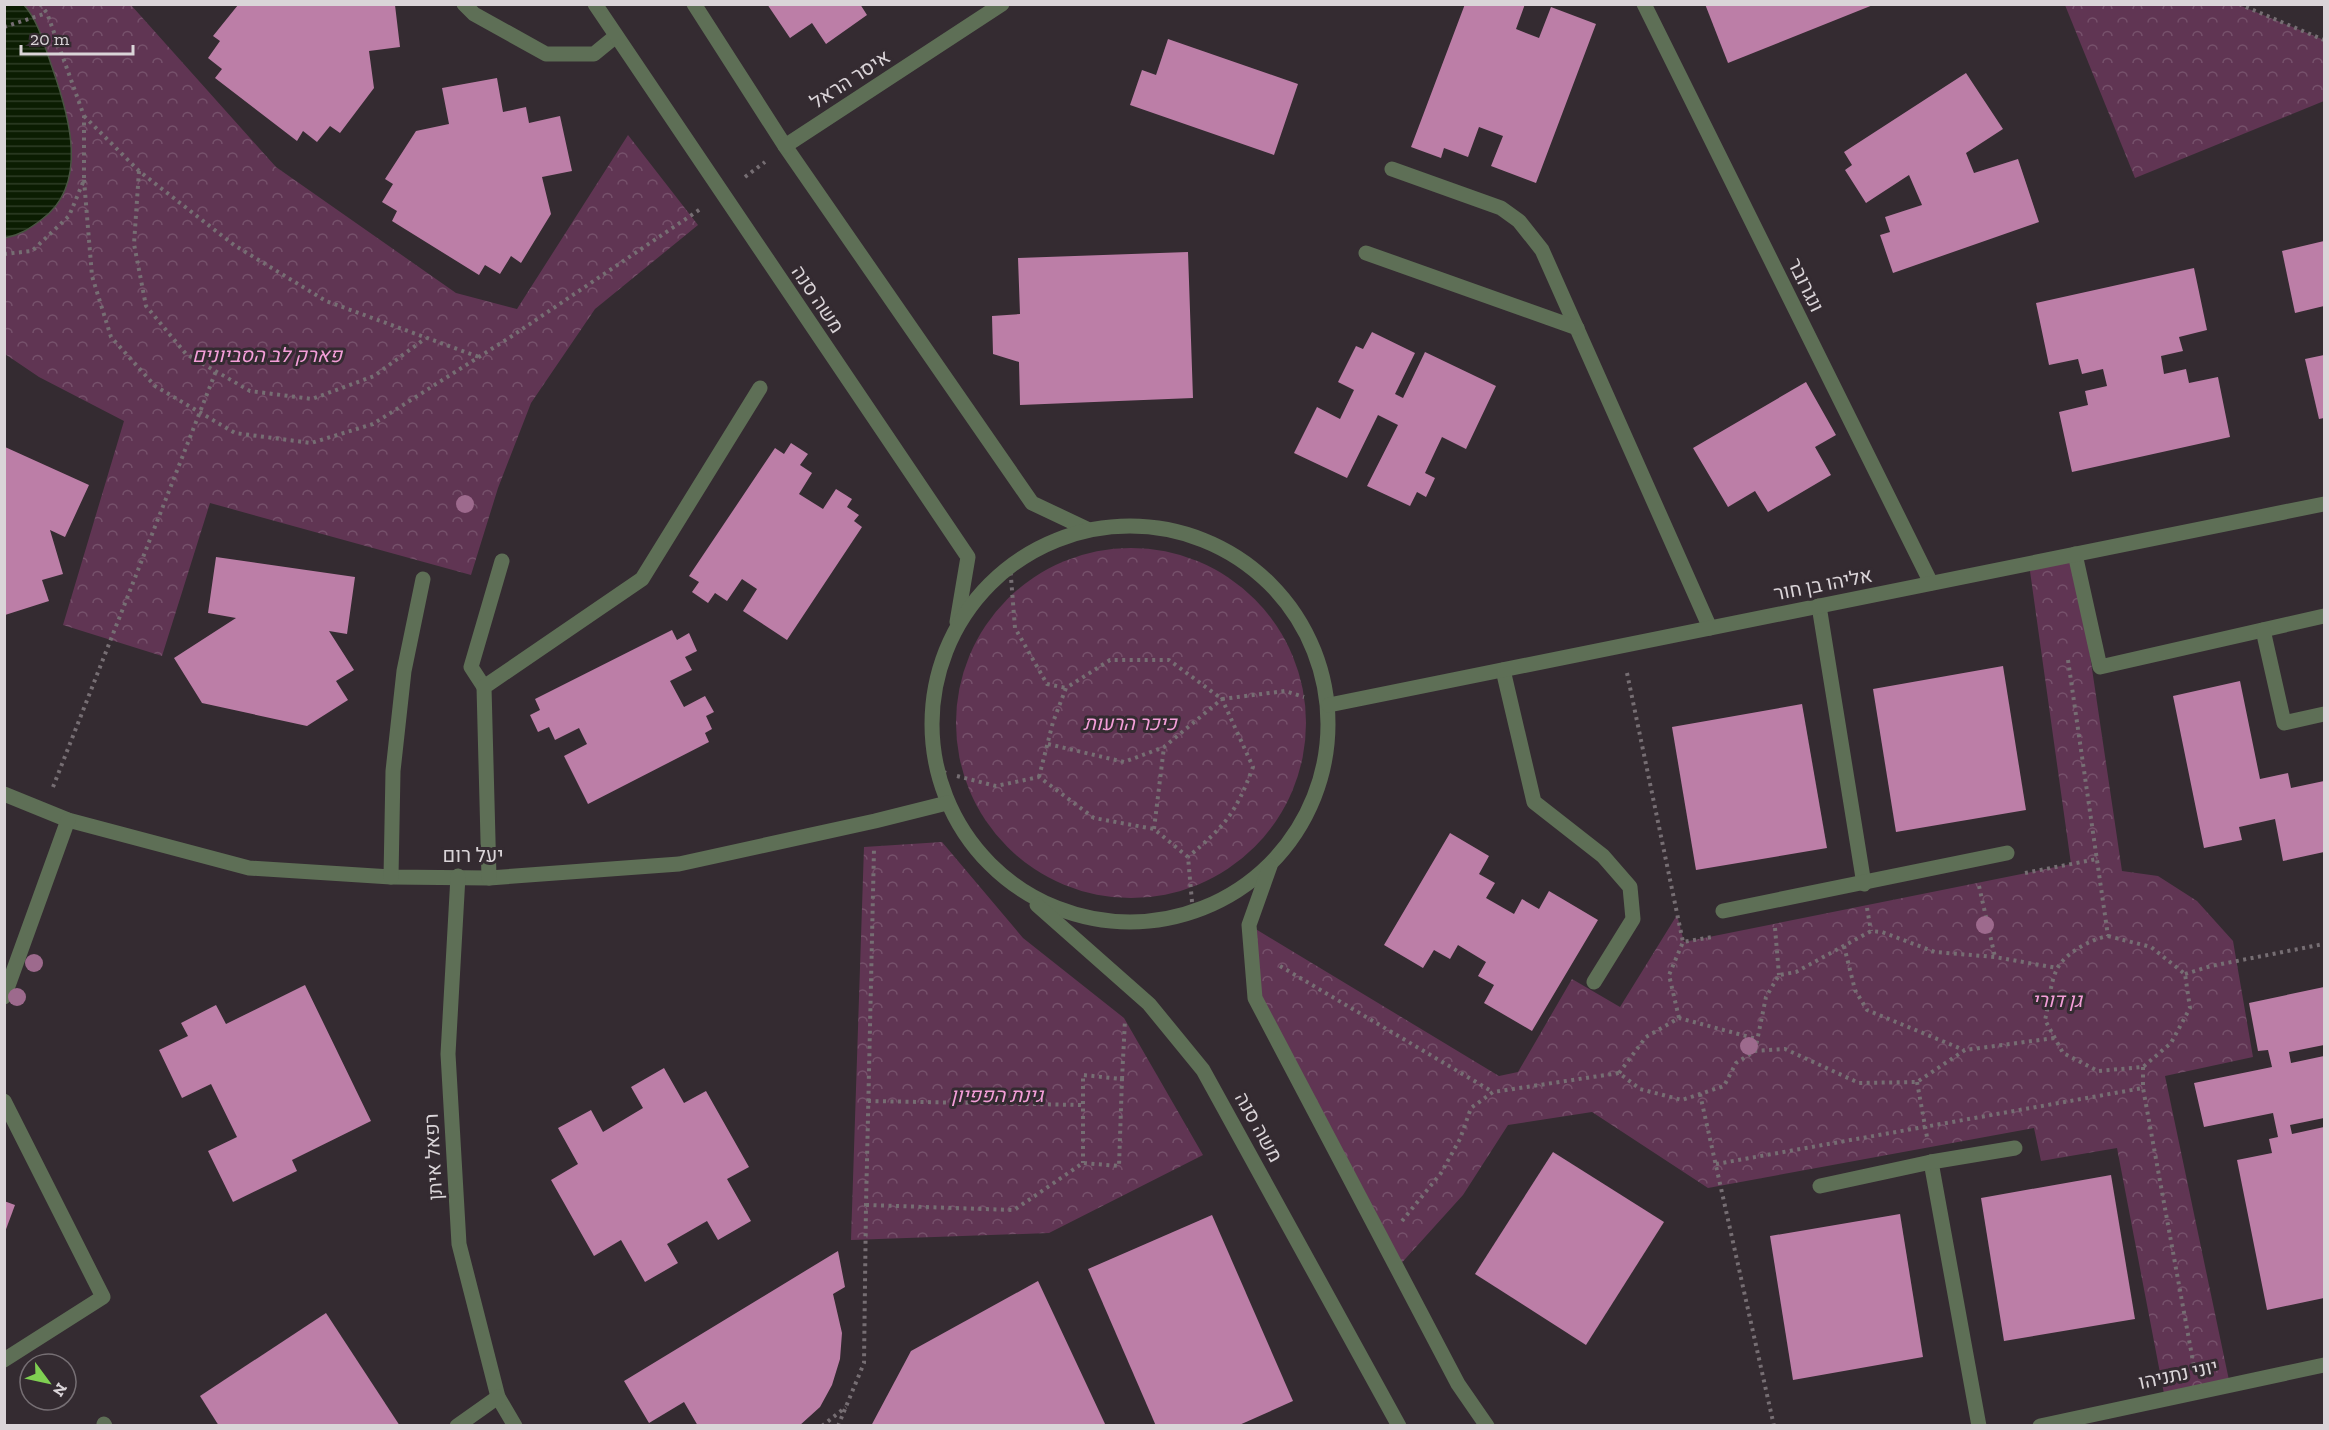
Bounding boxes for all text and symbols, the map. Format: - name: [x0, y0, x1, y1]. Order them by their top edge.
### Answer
- scale bar: [21, 18, 134, 56]
- text: 20 m: [30, 28, 70, 50]
- street label: איסר הראל: [805, 44, 895, 114]
- street label: ונגרובר: [1783, 254, 1829, 316]
- street label: משה סנה: [787, 261, 849, 337]
- park label: פארק לב הסביונים: [192, 343, 344, 367]
- street label: אליהו בן חור: [1772, 563, 1874, 605]
- park label: כיכר הרעות: [1083, 711, 1178, 735]
- street label: יעל רום: [443, 843, 503, 867]
- park label: גן דורי: [2032, 988, 2083, 1012]
- park label: גינת הפפיון: [951, 1083, 1044, 1107]
- street label: משה סנה: [1230, 1088, 1288, 1166]
- street label: רפאל איתן: [419, 1113, 447, 1201]
- north arrow: [18, 1352, 78, 1412]
- street label: יוני נתניהו: [2136, 1354, 2220, 1394]
- text: N: [49, 1380, 71, 1400]

